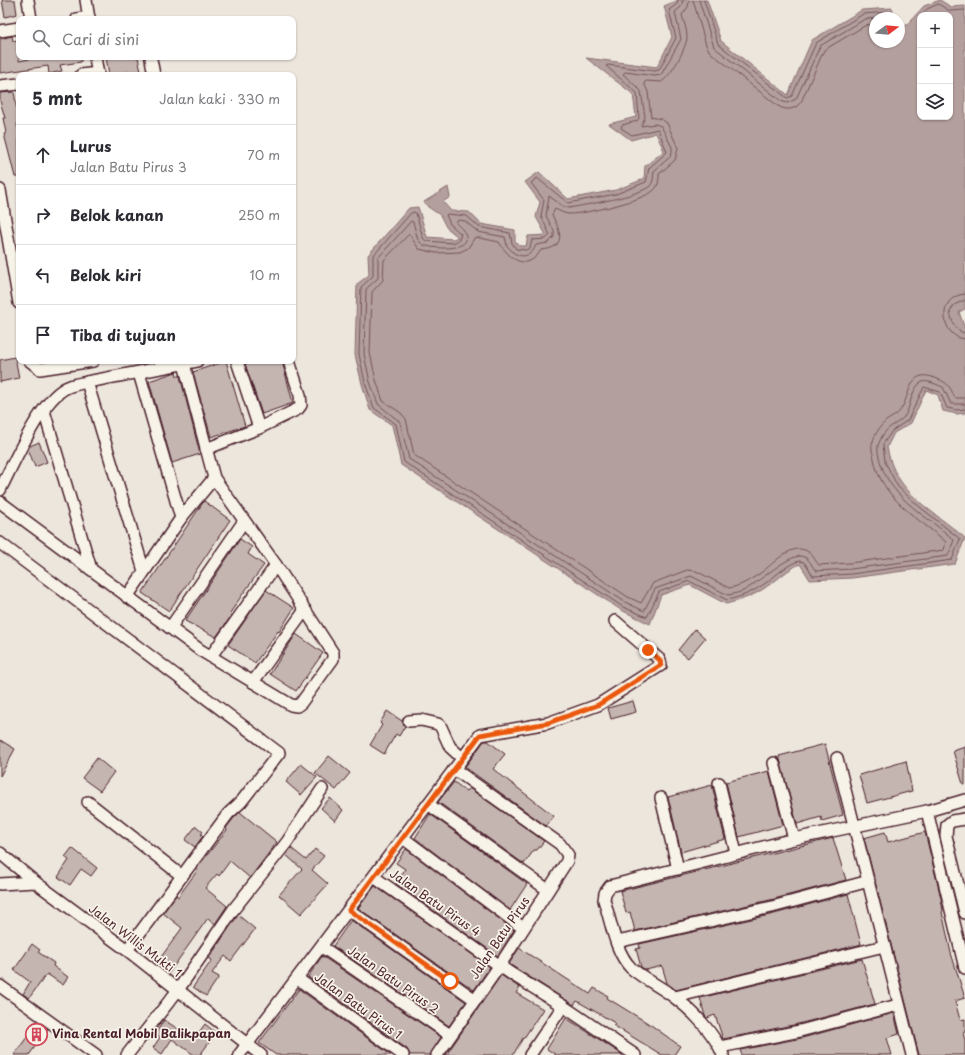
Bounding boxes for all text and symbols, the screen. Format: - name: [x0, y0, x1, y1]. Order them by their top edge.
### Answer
- north arrow: [869, 12, 905, 48]
- map controls: [917, 12, 953, 120]
- button: +: [917, 12, 953, 48]
- search box: [16, 16, 296, 60]
- icon: search: [30, 27, 52, 49]
- text: Cari di sini: [62, 27, 139, 50]
- button: −: [917, 48, 953, 84]
- button: layers: [917, 84, 953, 120]
- text: 5 mnt: [32, 85, 83, 111]
- text: Jalan kaki · 330 m: [159, 89, 280, 108]
- text: Lurus: [70, 134, 111, 157]
- icon: ahead: [32, 144, 54, 166]
- text: 70 m: [247, 145, 280, 164]
- text: Jalan Batu Pirus 3: [70, 157, 187, 176]
- text: Belok kanan: [70, 203, 164, 226]
- icon: right: [32, 204, 54, 226]
- text: 250 m: [238, 205, 280, 224]
- text: Belok kiri: [70, 263, 141, 286]
- icon: left: [32, 264, 54, 286]
- text: 10 m: [250, 265, 280, 284]
- text: Tiba di tujuan: [70, 323, 176, 346]
- icon: arrive: [32, 324, 54, 346]
- route end: [639, 641, 657, 659]
- street label: Jalan Batu Pirus 4: [386, 864, 485, 940]
- street label: Jalan Batu Pirus: [465, 892, 534, 982]
- street label: Jalan Willis Mukti 1: [85, 899, 186, 981]
- street label: Jalan Batu Pirus 2: [344, 941, 443, 1017]
- street label: Jalan Batu Pirus 1: [311, 967, 406, 1043]
- route start: [441, 972, 459, 990]
- building icon: Vina Rental Mobil Balikpapan: [23, 1021, 49, 1047]
- place label: Vina Rental Mobil Balikpapan: [52, 1024, 231, 1042]

